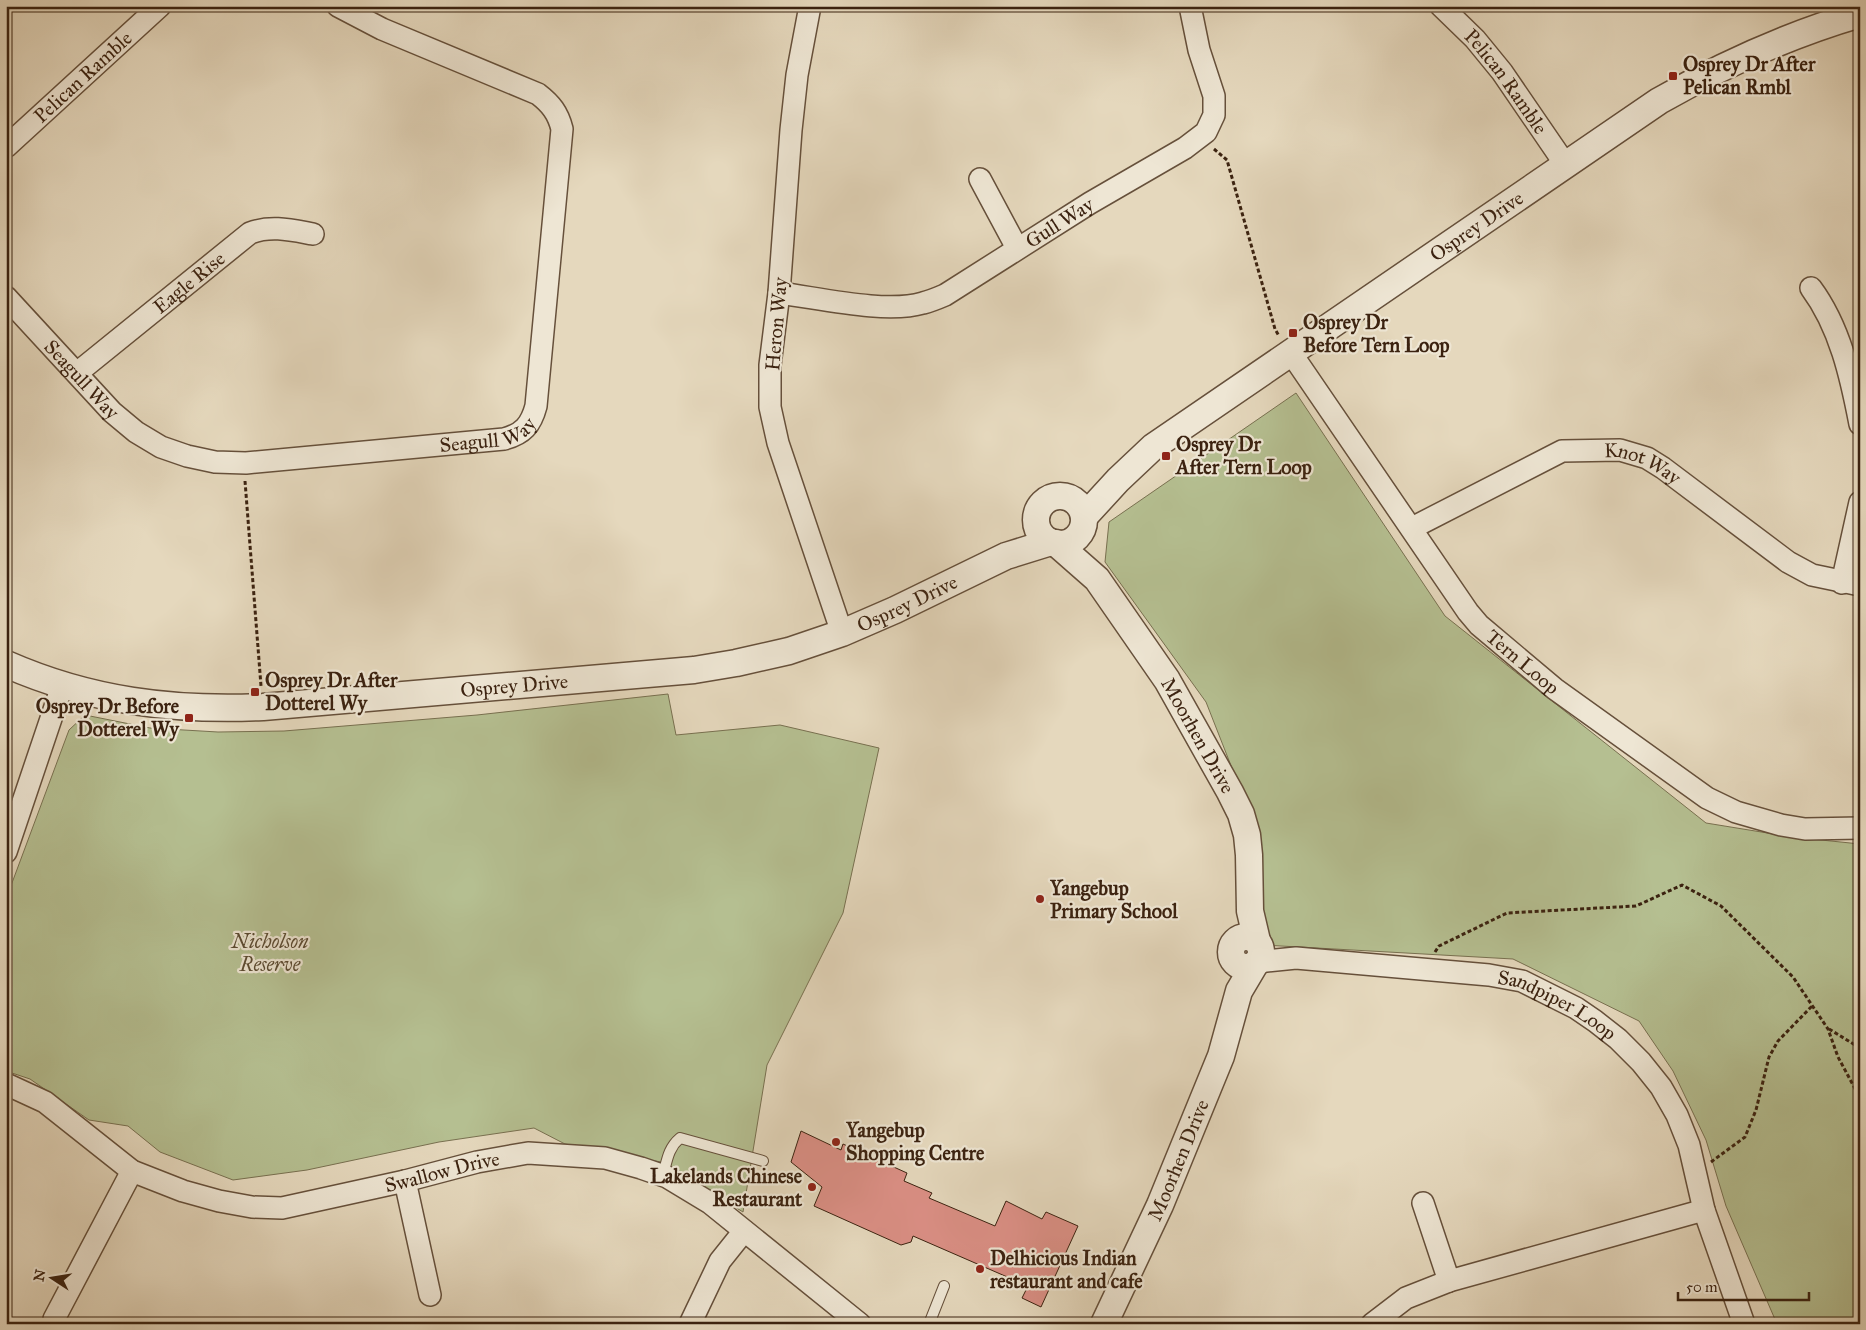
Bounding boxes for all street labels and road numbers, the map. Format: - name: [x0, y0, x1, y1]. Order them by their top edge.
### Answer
- street label: Pelican Ramble: [1460, 24, 1553, 138]
- street label: Pelican Ramble: [29, 26, 137, 128]
- street label: Osprey Drive: [1425, 186, 1528, 266]
- street label: Gull Way: [1021, 192, 1098, 253]
- street label: Eagle Rise: [148, 246, 230, 319]
- street label: Heron Way: [760, 276, 792, 372]
- street label: Seagull Way: [39, 335, 124, 425]
- street label: Seagull Way: [438, 412, 542, 457]
- street label: Knot Way: [1604, 438, 1686, 490]
- street label: Osprey Drive: [853, 570, 961, 637]
- street label: Tern Loop: [1481, 624, 1564, 700]
- street label: Osprey Drive: [459, 669, 569, 702]
- street label: Moorhen Drive: [1156, 673, 1240, 797]
- street label: Sandpiper Loop: [1496, 965, 1621, 1045]
- street label: Moorhen Drive: [1142, 1096, 1214, 1225]
- street label: Swallow Drive: [383, 1146, 501, 1197]

